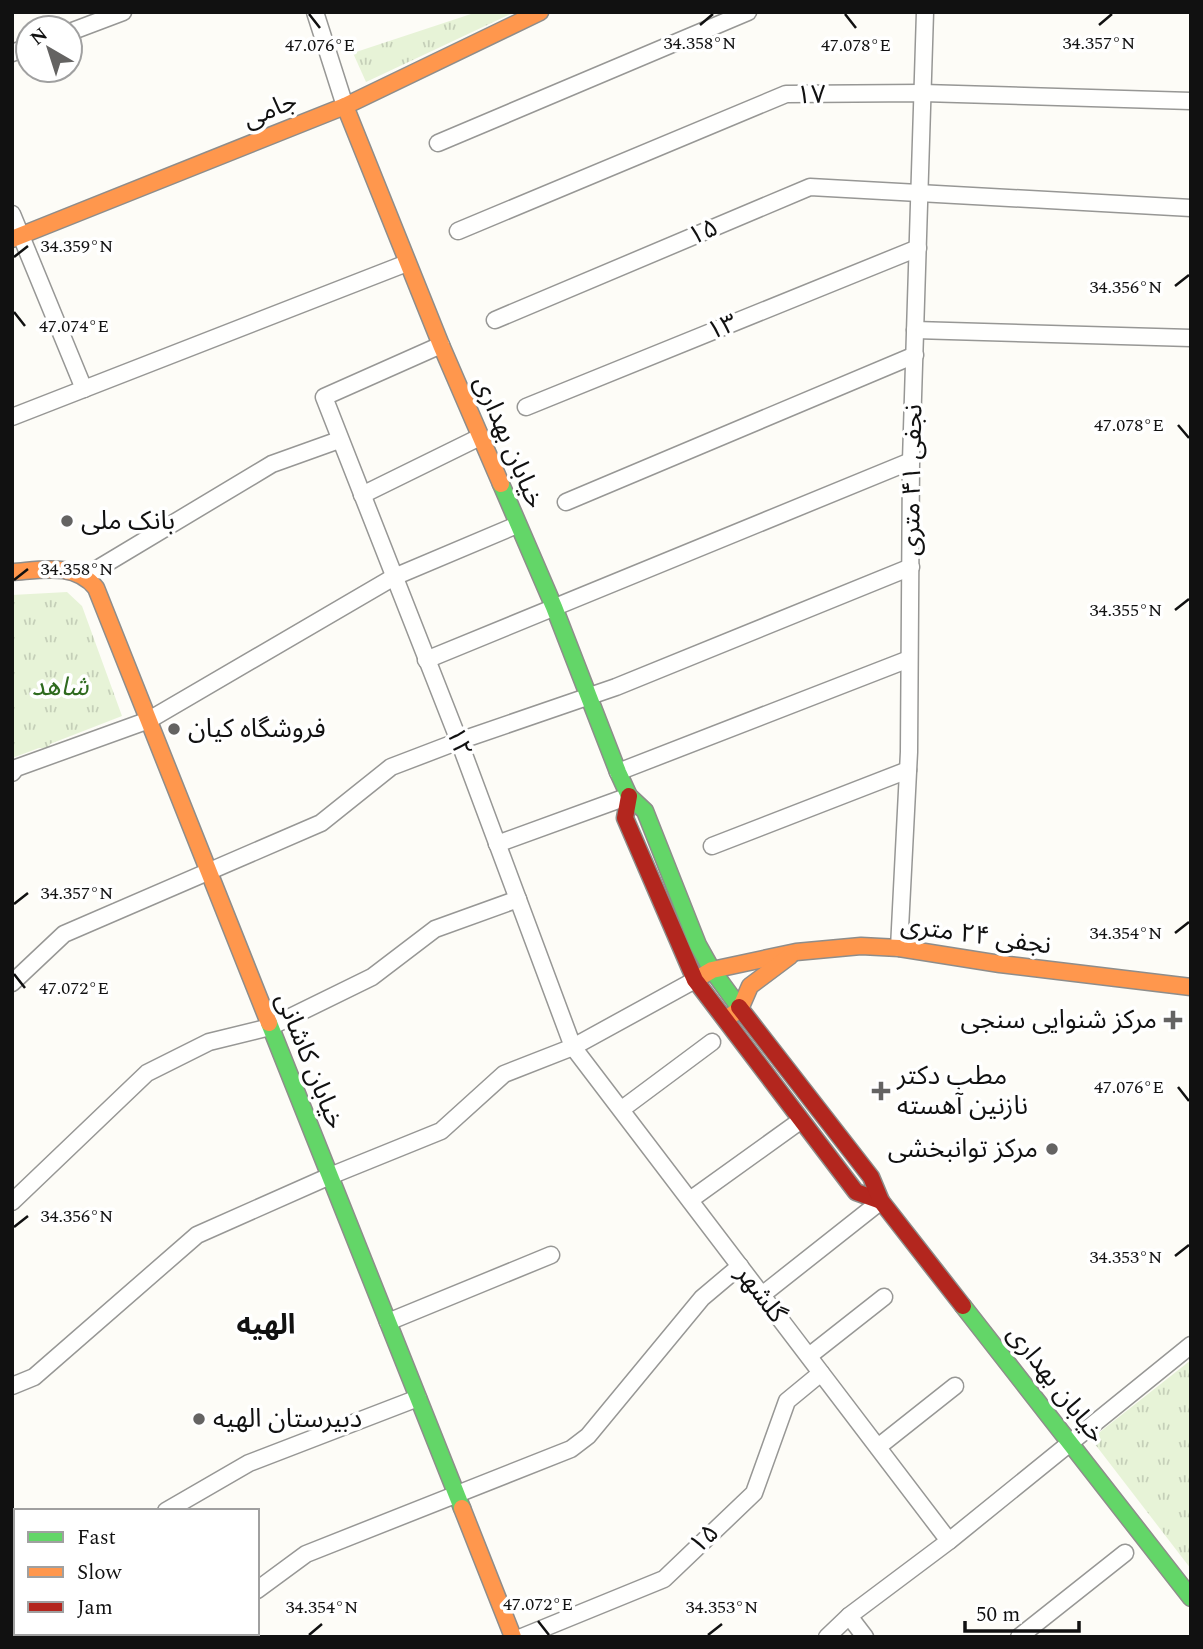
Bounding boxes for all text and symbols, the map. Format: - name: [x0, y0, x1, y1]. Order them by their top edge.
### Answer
- north arrow: [14, 14, 84, 84]
- text: N: [24, 21, 54, 53]
- text: 34.358°N: [664, 30, 736, 57]
- text: 34.357°N: [1063, 30, 1135, 57]
- text: 47.076°E: [285, 32, 355, 59]
- text: 47.078°E: [821, 32, 891, 59]
- street label: ۱۷: [795, 74, 827, 116]
- street label: جامی: [237, 81, 303, 139]
- street label: ۱۵: [681, 208, 725, 256]
- text: 34.359°N: [41, 233, 113, 260]
- text: 34.356°N: [1090, 274, 1162, 301]
- street label: ۱۳: [701, 303, 743, 351]
- text: 47.074°E: [39, 313, 109, 340]
- street label: خیابان بهداری: [463, 369, 555, 515]
- street label: نجفی ۴۱ متری: [891, 404, 933, 556]
- text: 47.078°E: [1094, 412, 1164, 439]
- place label: بانک ملی: [81, 501, 175, 541]
- marker: بانک ملی: [59, 513, 75, 529]
- text: 34.358°N: [41, 556, 113, 583]
- text: 34.355°N: [1090, 597, 1162, 624]
- park label: شاهد: [32, 667, 89, 707]
- place label: فروشگاه کیان: [188, 709, 326, 749]
- marker: فروشگاه کیان: [166, 721, 182, 737]
- street label: ۱۲: [435, 721, 483, 763]
- text: 34.357°N: [41, 880, 113, 907]
- street label: نجفی ۲۴ متری: [898, 905, 1054, 965]
- text: 34.354°N: [1090, 920, 1162, 947]
- text: 47.072°E: [39, 975, 109, 1002]
- street label: خیابان کاشانی: [265, 987, 355, 1135]
- place label: مرکز شنوایی سنجی: [960, 1000, 1157, 1040]
- marker: مرکز شنوایی سنجی: [1163, 1010, 1183, 1030]
- place label: مطب دکتر نازنین آهسته: [896, 1056, 1028, 1126]
- text: 47.076°E: [1094, 1074, 1164, 1101]
- marker: مطب دکتر نازنین آهسته: [871, 1081, 891, 1101]
- place label: مرکز توانبخشی: [888, 1129, 1038, 1169]
- marker: مرکز توانبخشی: [1044, 1141, 1060, 1157]
- text: 34.356°N: [41, 1203, 113, 1230]
- text: 34.353°N: [1090, 1244, 1162, 1271]
- street label: گلشهر: [725, 1256, 796, 1332]
- district label: الهیه: [237, 1304, 295, 1347]
- street label: خیابان بهداری: [997, 1316, 1115, 1452]
- place label: دبیرستان الهیه: [213, 1399, 362, 1439]
- marker: دبیرستان الهیه: [191, 1411, 207, 1427]
- legend: [14, 1509, 259, 1635]
- street label: ۱۵: [679, 1514, 729, 1564]
- text: Fast: [77, 1522, 116, 1554]
- text: Slow: [77, 1557, 123, 1589]
- scale bar: [965, 1590, 1079, 1634]
- text: 47.072°E: [503, 1591, 573, 1618]
- text: Jam: [77, 1592, 113, 1624]
- text: 34.354°N: [286, 1594, 358, 1621]
- text: 34.353°N: [686, 1594, 758, 1621]
- text: 50 m: [976, 1599, 1020, 1631]

